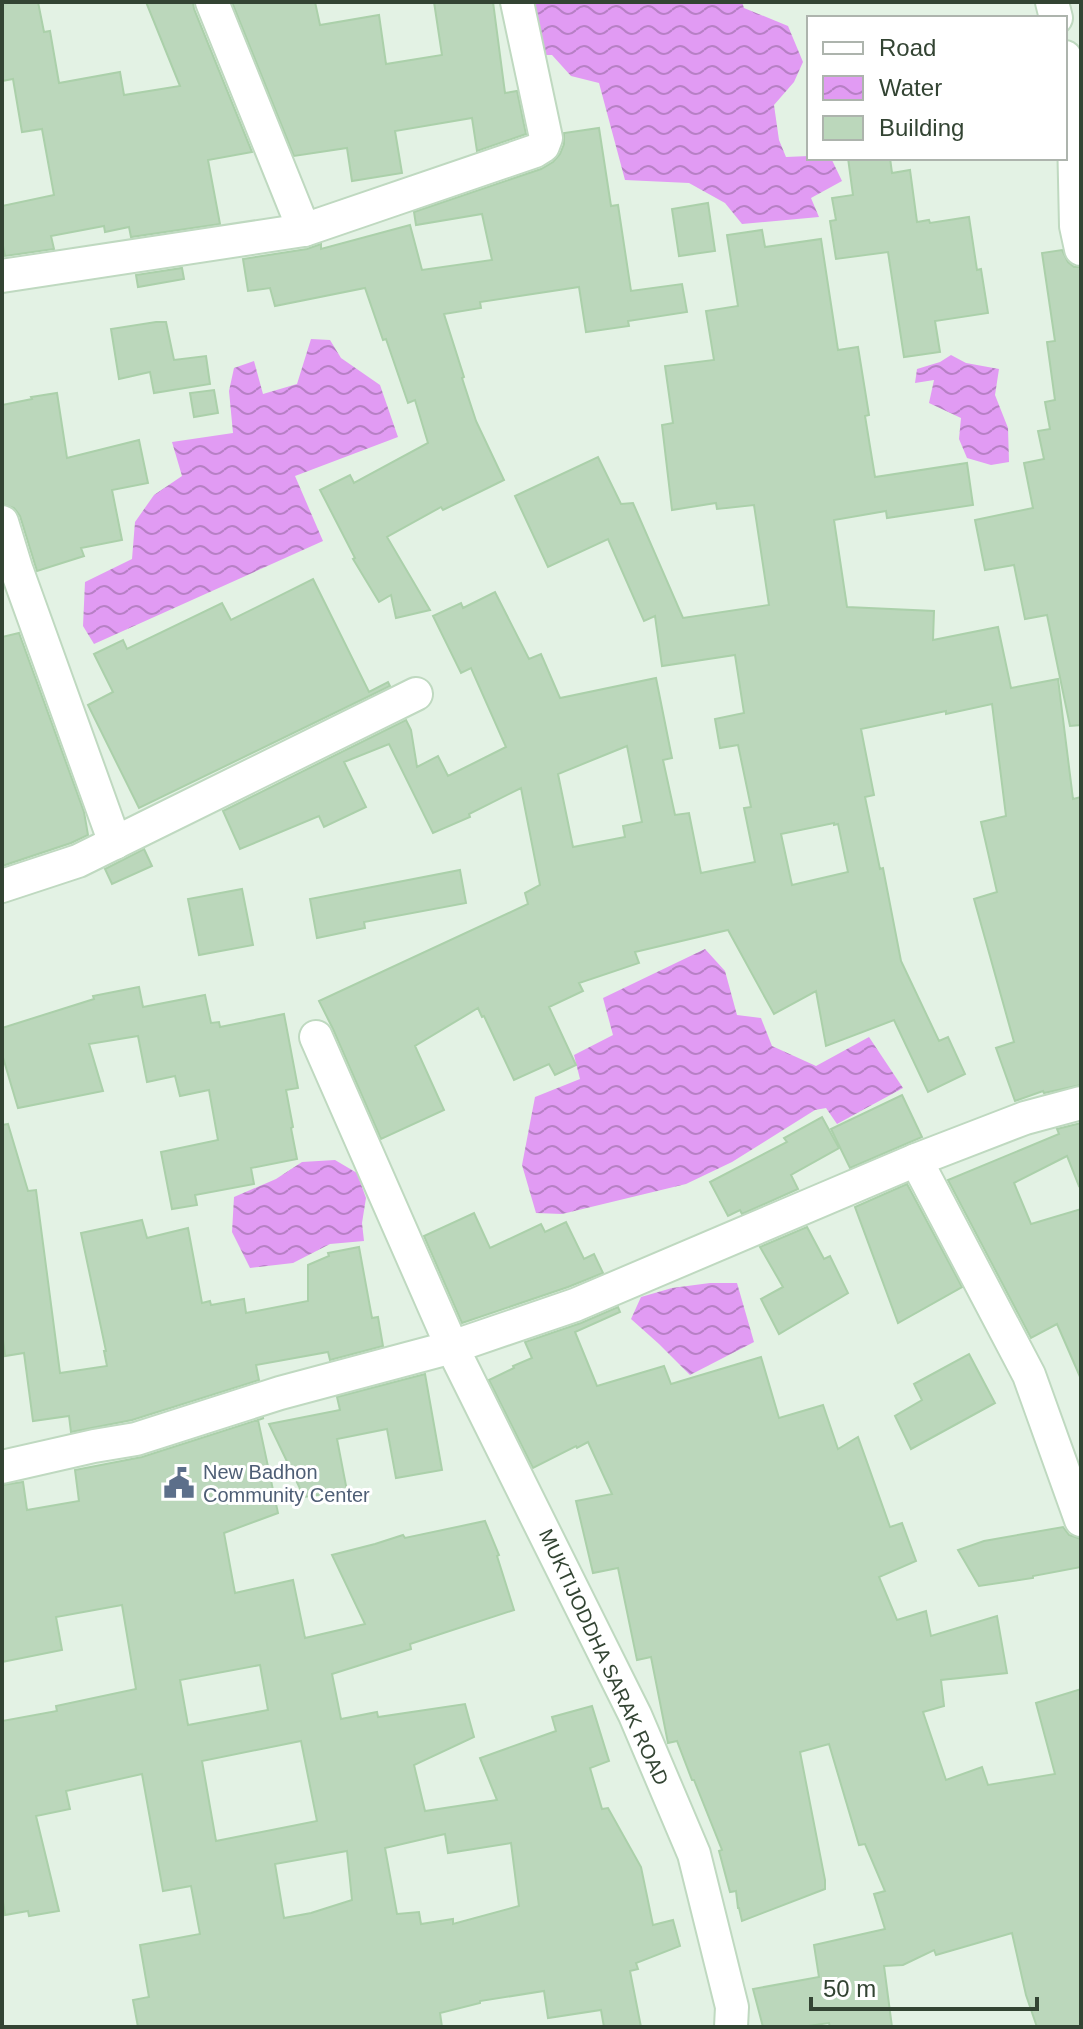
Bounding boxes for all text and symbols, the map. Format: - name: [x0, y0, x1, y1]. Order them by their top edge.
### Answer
- legend: [807, 16, 1067, 160]
- text: Road: [879, 34, 936, 61]
- text: Water: [879, 74, 942, 101]
- text: Building: [879, 114, 964, 141]
- place label: New Badhon Community Center: [203, 1461, 370, 1506]
- public building icon: New Badhon Community Center: [162, 1466, 196, 1500]
- street label: MUKTIJODDHA SARAK ROAD: [535, 1525, 673, 1789]
- scale bar: [811, 1961, 1037, 2011]
- text: 50 m: [823, 1975, 876, 2002]

